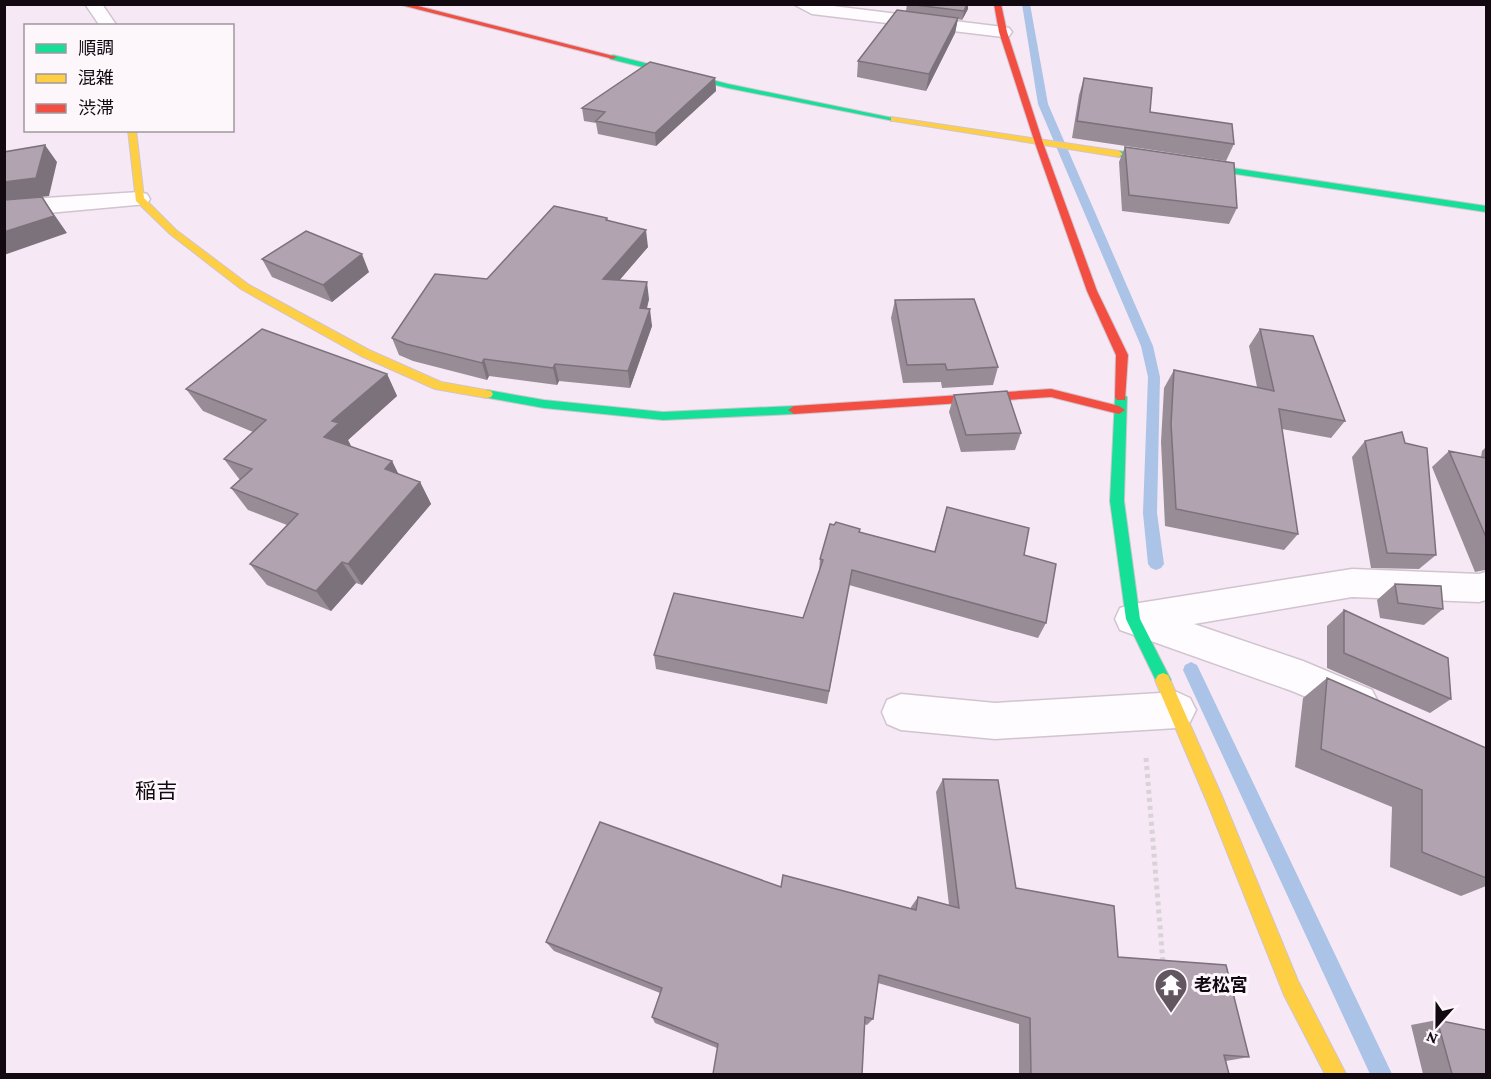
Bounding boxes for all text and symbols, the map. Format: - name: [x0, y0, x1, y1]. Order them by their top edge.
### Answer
- legend: [24, 24, 234, 132]
- text: 順調: [78, 38, 114, 58]
- text: 混雑: [78, 68, 114, 88]
- text: 渋滞: [78, 98, 114, 118]
- district label: 稲吉: [135, 779, 177, 803]
- temple icon: 老松宮: [1153, 967, 1189, 1014]
- place label: 老松宮: [1194, 975, 1248, 995]
- north arrow: [1407, 995, 1467, 1055]
- text: N: [1424, 1029, 1440, 1048]

